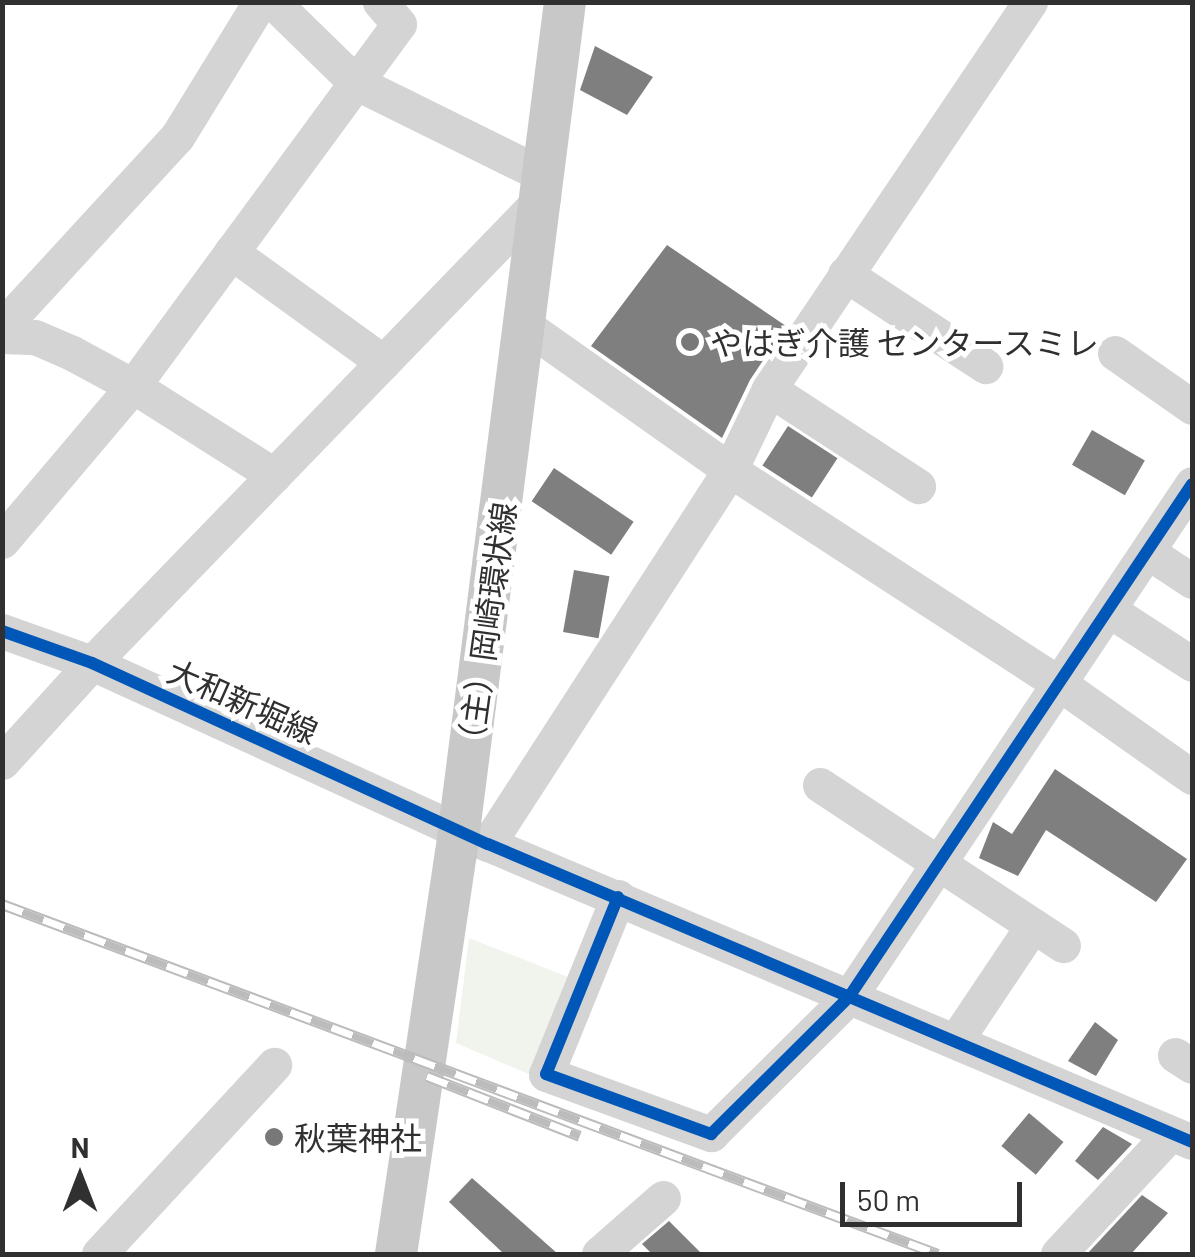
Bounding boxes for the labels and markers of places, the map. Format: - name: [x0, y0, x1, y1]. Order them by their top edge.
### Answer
- place label: やはぎ介護 センタースミレ: [710, 323, 1100, 361]
- marker: やはぎ介護 センタースミレ: [679, 331, 701, 353]
- place label: 秋葉神社: [294, 1118, 422, 1156]
- marker: 秋葉神社: [263, 1126, 285, 1148]

